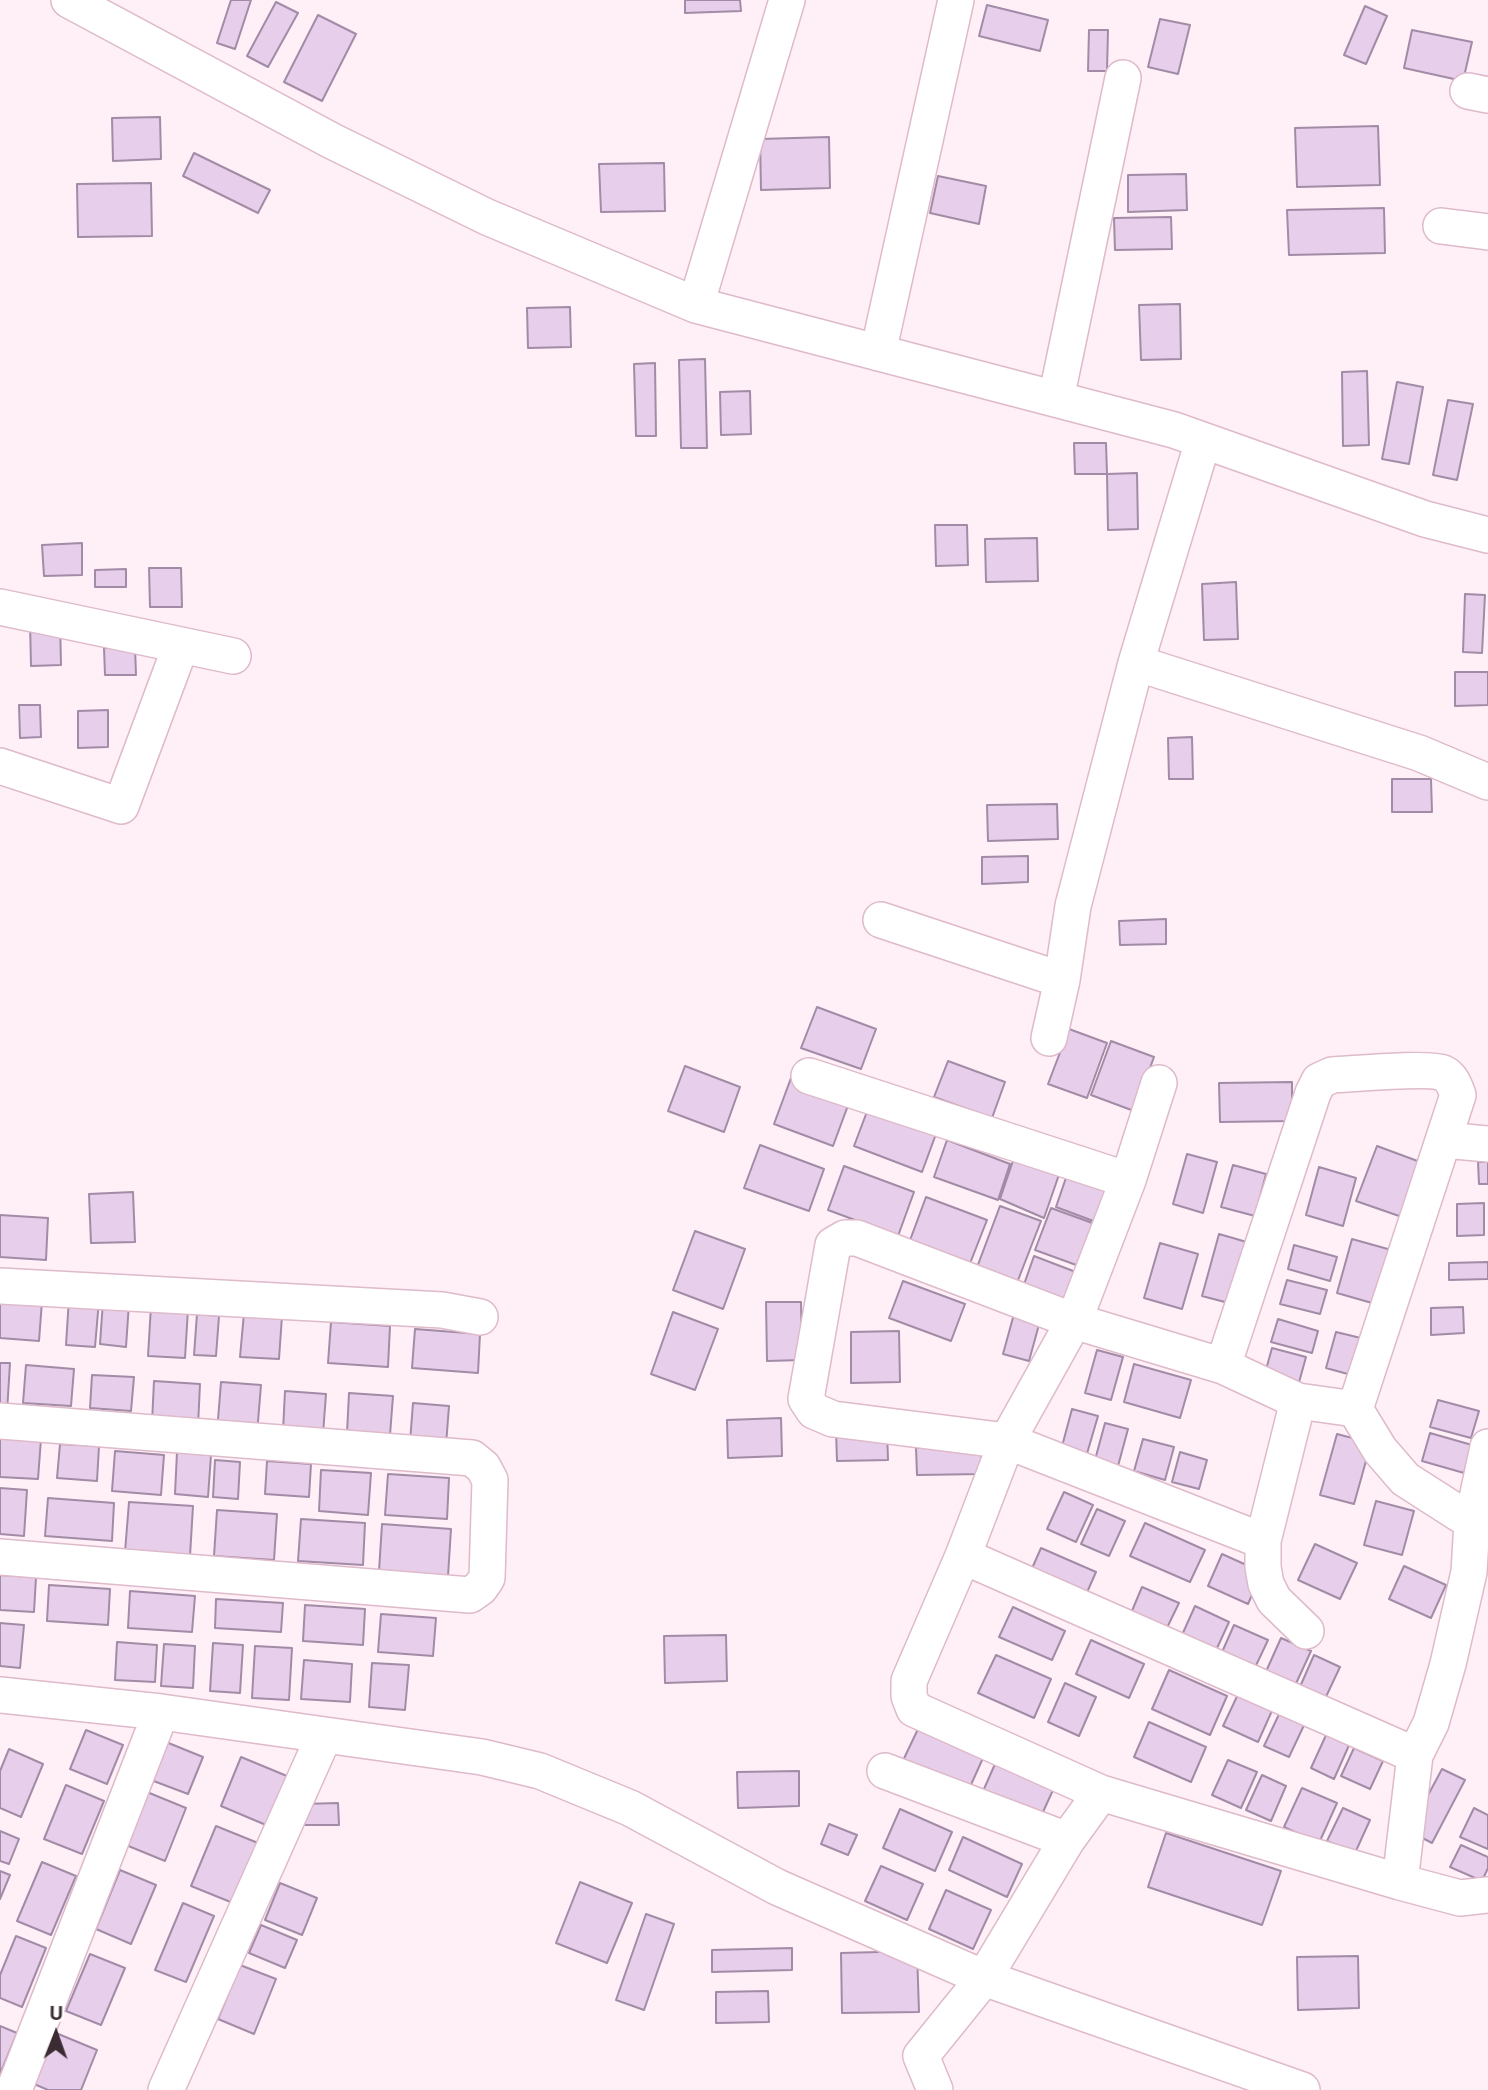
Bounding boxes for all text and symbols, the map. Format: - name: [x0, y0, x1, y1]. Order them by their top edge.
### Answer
- north arrow: [21, 1999, 91, 2069]
- text: U: [49, 2000, 64, 2026]

